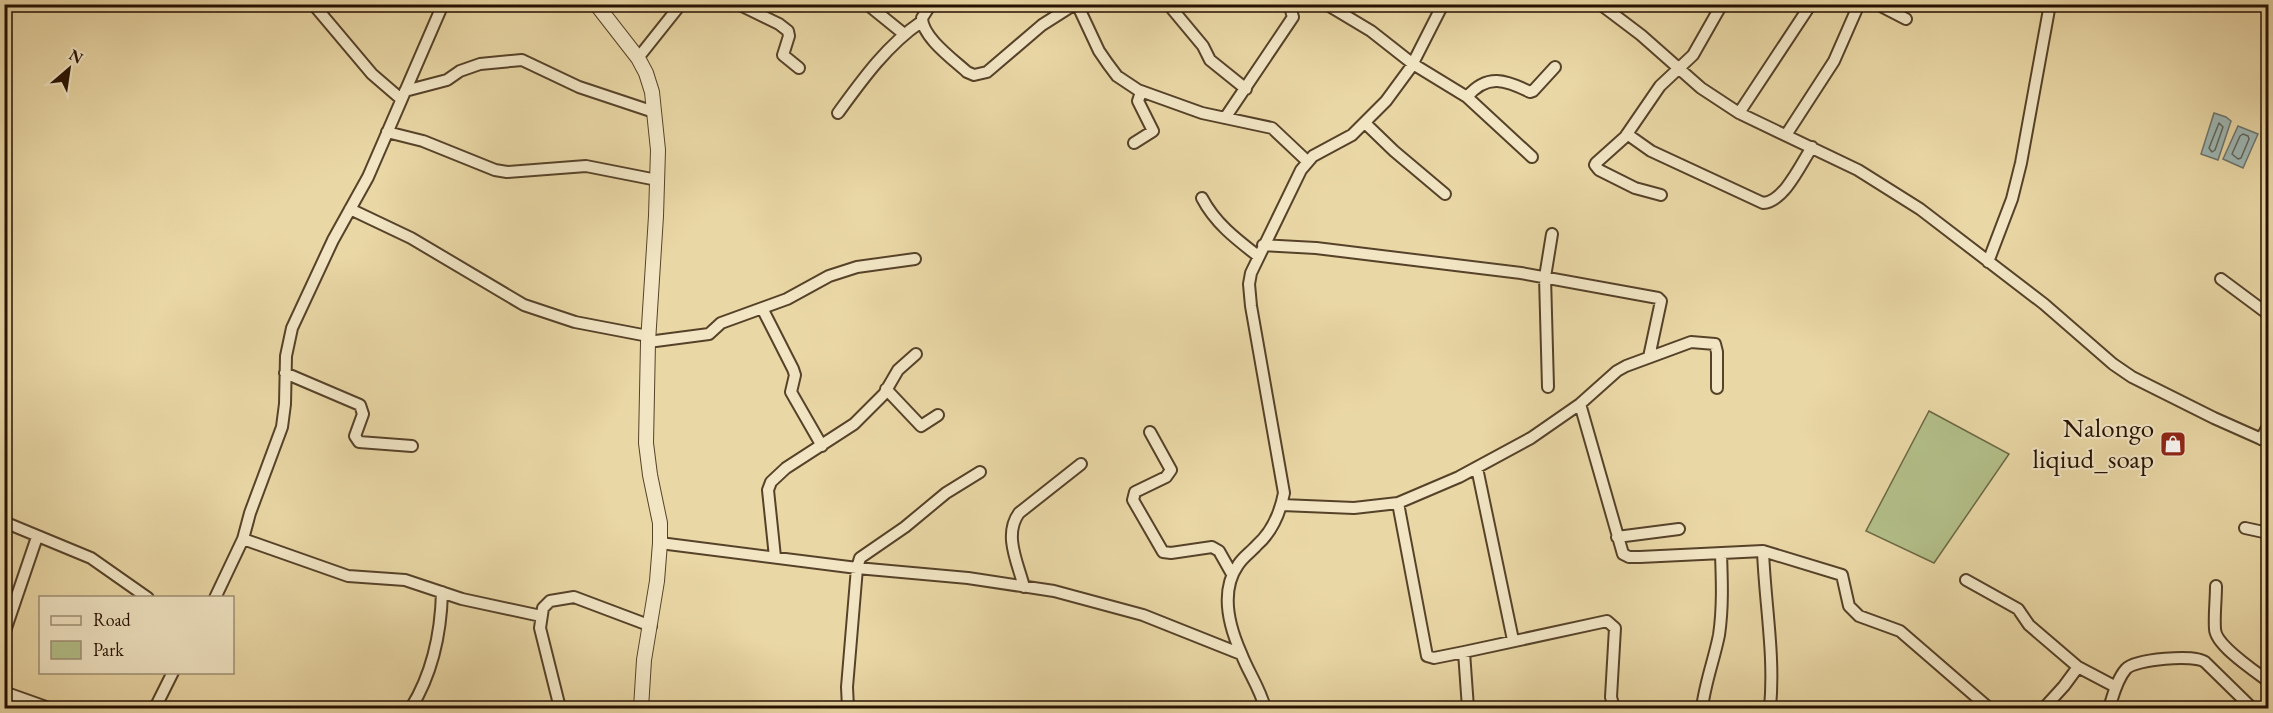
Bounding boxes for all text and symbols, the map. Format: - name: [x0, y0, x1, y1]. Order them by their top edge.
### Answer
- north arrow: [39, 39, 99, 99]
- text: N: [65, 44, 87, 69]
- place label: Nalongo liqiud_soap: [2032, 410, 2154, 476]
- shop icon: Nalongo liqiud_soap: [2158, 429, 2188, 459]
- legend: [39, 596, 234, 674]
- text: Road: [93, 608, 132, 631]
- text: Park: [93, 638, 124, 661]

